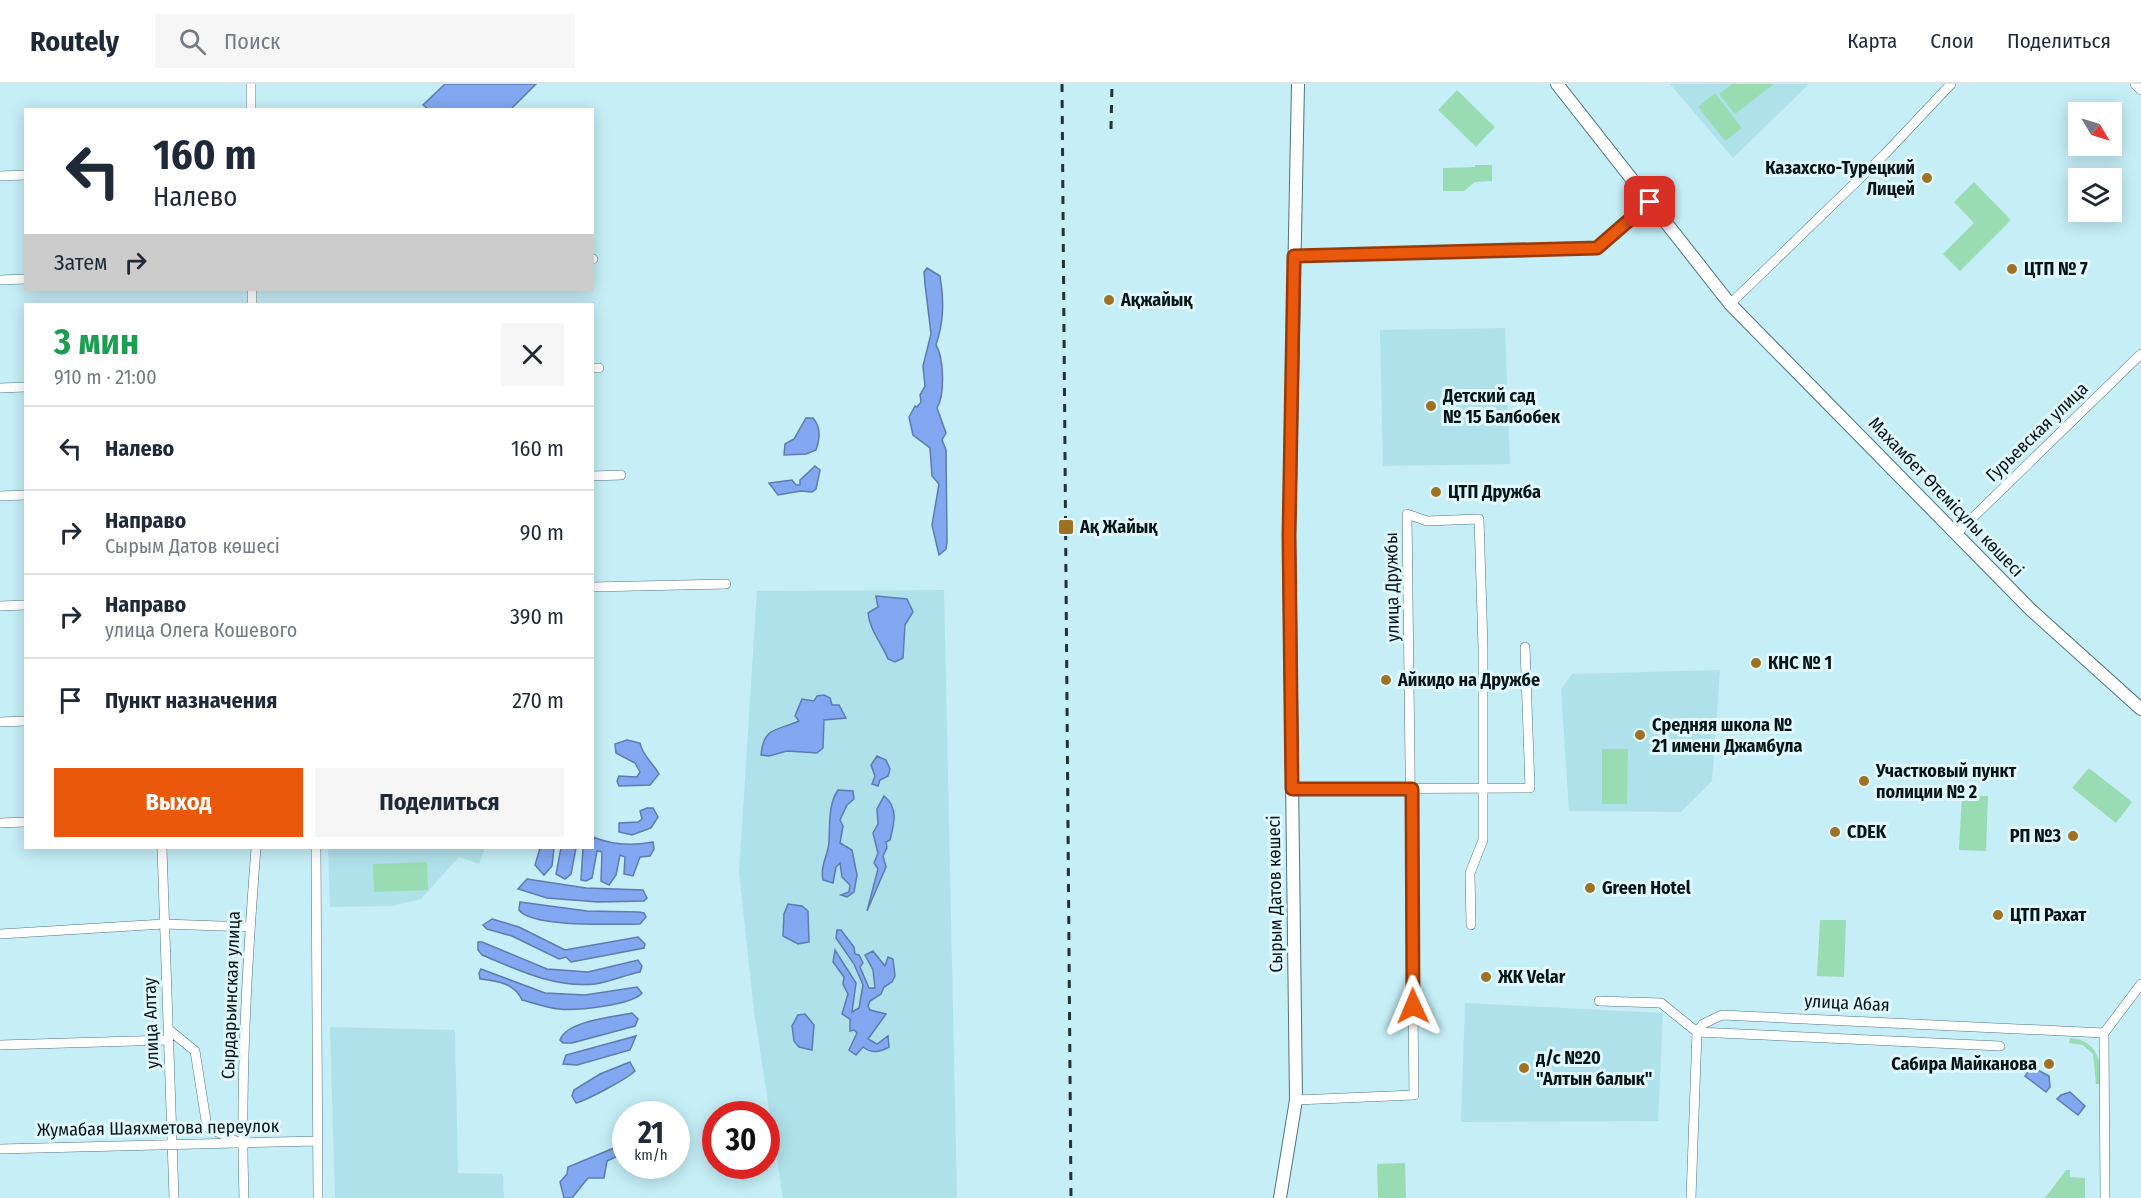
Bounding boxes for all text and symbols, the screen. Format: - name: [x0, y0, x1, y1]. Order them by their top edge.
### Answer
- search box: [155, 14, 575, 68]
- text: Routely: [30, 25, 119, 58]
- icon: search: [176, 25, 209, 58]
- text: Поиск: [224, 28, 280, 55]
- text: Карта: [1847, 28, 1897, 54]
- text: Слои: [1930, 28, 1974, 54]
- text: Поделиться: [2007, 28, 2111, 54]
- north arrow: [2068, 102, 2122, 156]
- map controls: [2068, 102, 2122, 222]
- text: 160 m: [153, 130, 256, 180]
- icon: left: [54, 132, 132, 210]
- place label: Казахско-Турецкий Лицей: [1765, 157, 1915, 200]
- button: layers: [2068, 168, 2122, 222]
- marker: Казахско-Турецкий Лицей: [1920, 171, 1934, 185]
- pin: [1624, 176, 1675, 227]
- text: Налево: [153, 181, 237, 213]
- icon: arrive: [1633, 185, 1666, 218]
- icon: right: [119, 246, 152, 279]
- text: Затем: [54, 249, 107, 276]
- place label: ЦТП № 7: [2024, 258, 2088, 280]
- marker: ЦТП № 7: [2005, 262, 2019, 276]
- place label: Ақжайық: [1120, 289, 1193, 311]
- marker: Ақжайық: [1102, 293, 1116, 307]
- text: 3 мин: [54, 320, 139, 364]
- button: close: [501, 323, 564, 386]
- text: 910 m · 21:00: [54, 365, 157, 389]
- street label: Гурьевская улица: [1981, 378, 2093, 486]
- place label: Детский сад № 15 Балбобек: [1442, 385, 1561, 428]
- marker: Детский сад № 15 Балбобек: [1424, 399, 1438, 413]
- street label: Махамбет Өтемісұлы көшесі: [1864, 413, 2028, 581]
- icon: left: [54, 432, 87, 465]
- text: Налево: [105, 435, 174, 462]
- text: 160 m: [511, 435, 564, 462]
- place label: ЦТП Дружба: [1448, 481, 1541, 503]
- marker: ЦТП Дружба: [1429, 485, 1443, 499]
- text: Направо: [105, 507, 186, 534]
- icon: right: [54, 516, 87, 549]
- place label: Ақ Жайық: [1079, 516, 1158, 538]
- marker: Ақ Жайық: [1057, 518, 1075, 536]
- text: 90 m: [520, 519, 564, 546]
- street label: улица Дружбы: [1380, 532, 1404, 642]
- text: Сырым Датов көшесі: [105, 534, 280, 558]
- text: Направо: [105, 591, 186, 618]
- icon: right: [54, 600, 87, 633]
- text: 390 m: [510, 603, 564, 630]
- text: улица Олега Кошевого: [105, 618, 297, 642]
- place label: КНС № 1: [1768, 652, 1832, 674]
- marker: КНС № 1: [1749, 656, 1763, 670]
- place label: Айкидо на Дружбе: [1397, 669, 1540, 691]
- marker: Айкидо на Дружбе: [1379, 673, 1393, 687]
- icon: arrive: [54, 684, 87, 717]
- text: Пункт назначения: [105, 687, 277, 714]
- text: 270 m: [512, 687, 564, 714]
- place label: Средняя школа № 21 имени Джамбула: [1651, 714, 1802, 757]
- marker: Средняя школа № 21 имени Джамбула: [1633, 728, 1647, 742]
- place label: Участковый пункт полиции № 2: [1875, 760, 2017, 803]
- button: Выход: [54, 768, 303, 837]
- button: Поделиться: [315, 768, 564, 837]
- marker: Участковый пункт полиции № 2: [1857, 774, 1871, 788]
- street label: Сырым Датов көшесі: [1263, 815, 1287, 973]
- place label: CDEK: [1847, 821, 1887, 843]
- marker: CDEK: [1828, 825, 1842, 839]
- place label: РП №3: [2010, 825, 2061, 847]
- marker: РП №3: [2066, 829, 2080, 843]
- place label: Green Hotel: [1602, 877, 1691, 899]
- marker: Green Hotel: [1583, 881, 1597, 895]
- place label: ЦТП Рахат: [2010, 904, 2087, 926]
- marker: ЦТП Рахат: [1991, 908, 2005, 922]
- street label: Сырдарьинская улица: [217, 910, 245, 1079]
- place label: ЖК Velar: [1497, 966, 1566, 988]
- marker: ЖК Velar: [1479, 970, 1493, 984]
- position arrow: [1381, 974, 1445, 1038]
- street label: улица Алтау: [138, 977, 164, 1069]
- street label: улица Абая: [1804, 990, 1890, 1016]
- place label: д/с №20 "Алтын балык": [1535, 1047, 1652, 1090]
- place label: Сабира Майканова: [1891, 1053, 2037, 1075]
- marker: Сабира Майканова: [2042, 1057, 2056, 1071]
- marker: д/с №20 "Алтын балык": [1517, 1061, 1531, 1075]
- speed limit sign: 30: [702, 1101, 780, 1179]
- street label: Жумабая Шаяхметова переулок: [37, 1115, 280, 1141]
- text: 21: [638, 1115, 664, 1151]
- text: km/h: [634, 1146, 668, 1164]

